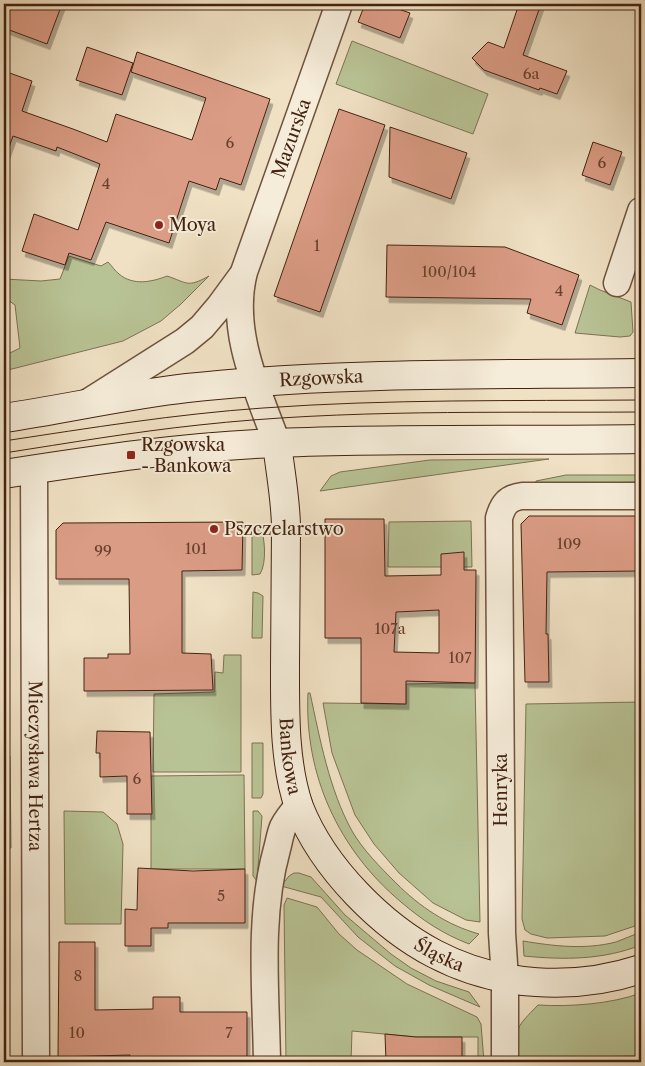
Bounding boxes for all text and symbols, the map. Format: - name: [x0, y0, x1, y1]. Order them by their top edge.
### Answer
- house number: 6a: [523, 64, 539, 83]
- street label: Mazurska: [267, 95, 316, 181]
- house number: 6: [226, 133, 235, 152]
- house number: 6: [598, 153, 607, 172]
- house number: 4: [102, 174, 110, 193]
- place label: Moya: [169, 214, 217, 236]
- marker: Moya: [153, 219, 165, 231]
- house number: 1: [314, 236, 321, 255]
- house number: 100/104: [422, 262, 476, 281]
- house number: 4: [555, 281, 563, 300]
- street label: Rzgowska: [278, 366, 364, 391]
- place label: Rzgowska - Bankowa: [141, 434, 232, 477]
- marker: Rzgowska - Bankowa: [125, 449, 137, 461]
- place label: Pszczelarstwo: [224, 518, 344, 540]
- marker: Pszczelarstwo: [208, 523, 220, 535]
- house number: 109: [557, 534, 581, 553]
- house number: 101: [185, 539, 208, 558]
- house number: 99: [94, 541, 112, 560]
- house number: 107a: [374, 619, 406, 638]
- house number: 107: [448, 648, 472, 667]
- street label: Mieczysława Hertza: [24, 681, 46, 852]
- street label: Bankowa: [274, 717, 306, 798]
- street label: Henryka: [490, 753, 512, 827]
- house number: 6: [133, 769, 142, 788]
- house number: 5: [217, 886, 225, 905]
- street label: Śląska: [410, 933, 467, 977]
- house number: 8: [74, 966, 83, 985]
- house number: 10: [69, 1023, 85, 1042]
- house number: 7: [225, 1023, 233, 1042]

